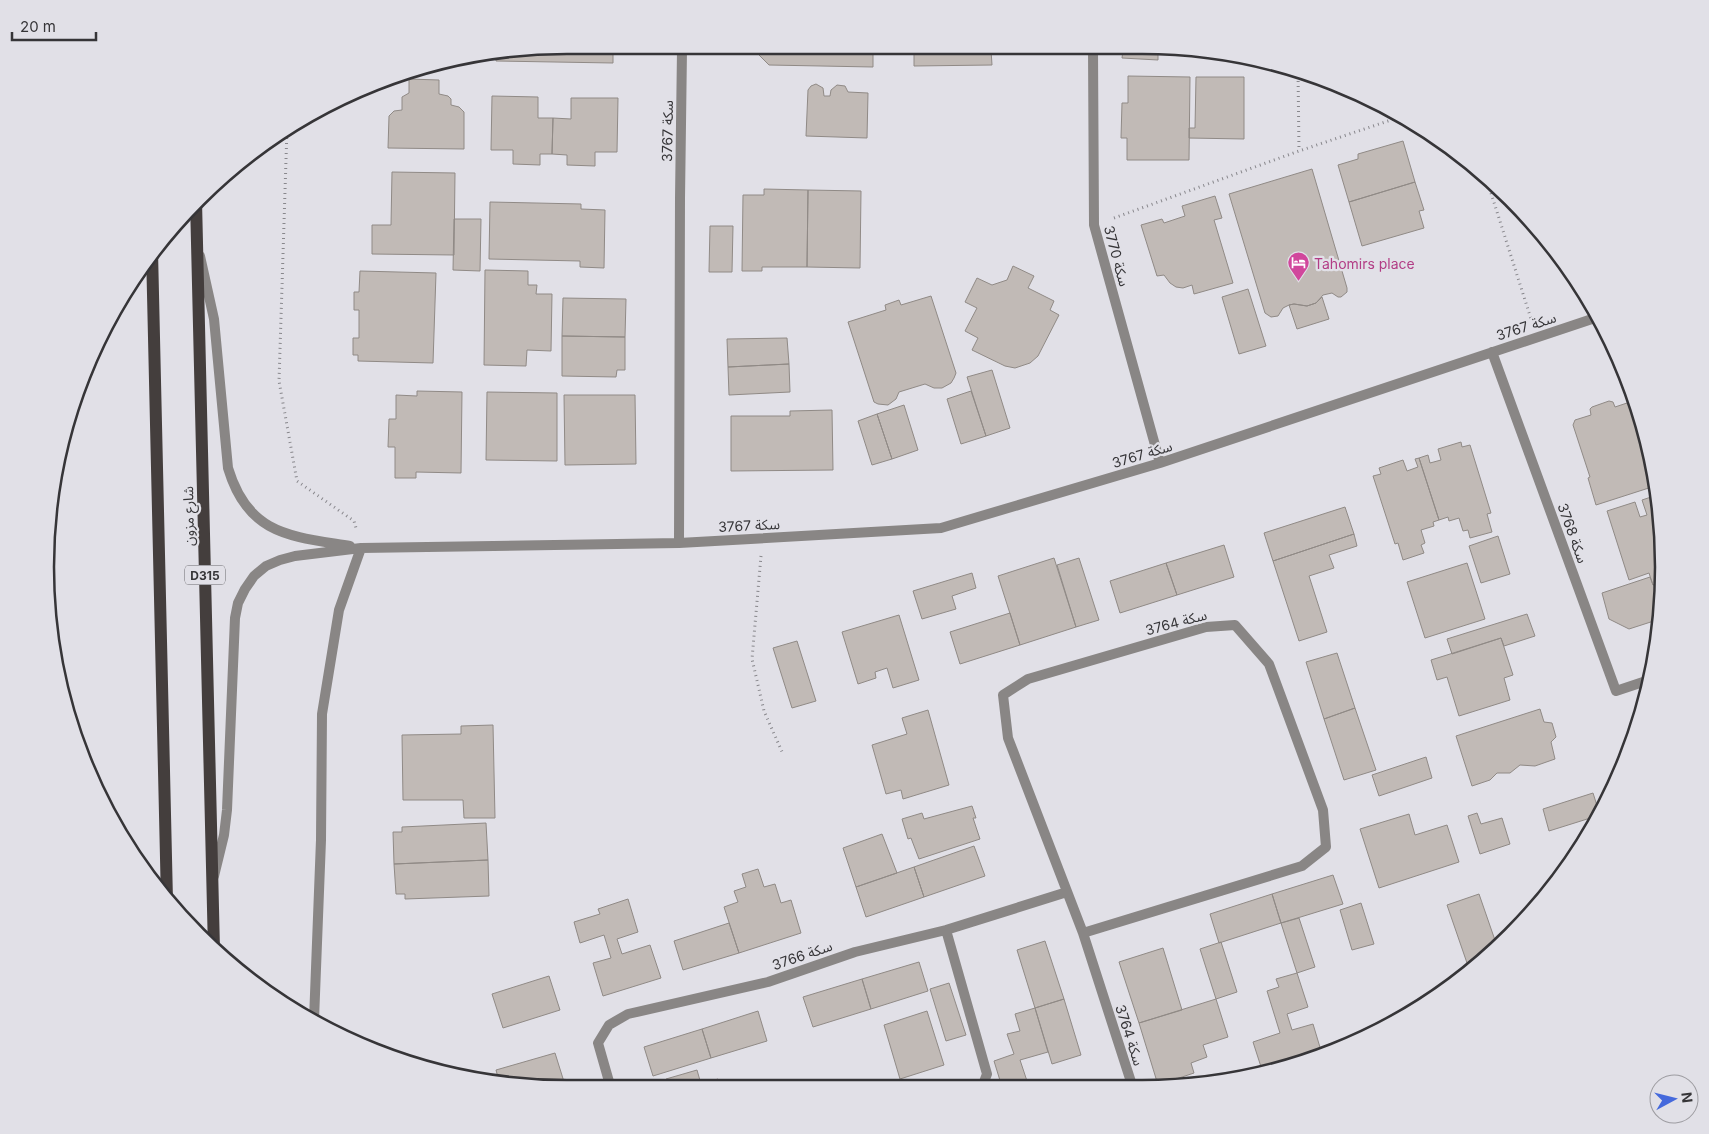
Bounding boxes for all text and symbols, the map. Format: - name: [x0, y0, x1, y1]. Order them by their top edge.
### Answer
- scale bar: [12, 10, 96, 42]
- text: 20 m: [20, 17, 56, 36]
- street label: سكة 3767: [658, 100, 676, 162]
- street label: سكة 3770: [1101, 224, 1133, 288]
- hotel icon: Tahomirs place: [1286, 251, 1310, 282]
- place label: Tahomirs place: [1314, 255, 1415, 272]
- street label: سكة 3767: [1494, 308, 1558, 344]
- street label: سكة 3767: [1110, 437, 1174, 471]
- street label: شارع مزون: [179, 486, 200, 546]
- street label: سكة 3768: [1554, 501, 1592, 565]
- street label: سكة 3767: [718, 515, 780, 535]
- road number: D315: [185, 566, 225, 584]
- street label: سكة 3764: [1143, 606, 1209, 638]
- street label: سكة 3766: [770, 937, 834, 973]
- street label: سكة 3764: [1112, 1002, 1148, 1068]
- north arrow: [1649, 1074, 1699, 1124]
- text: N: [1678, 1091, 1696, 1104]

